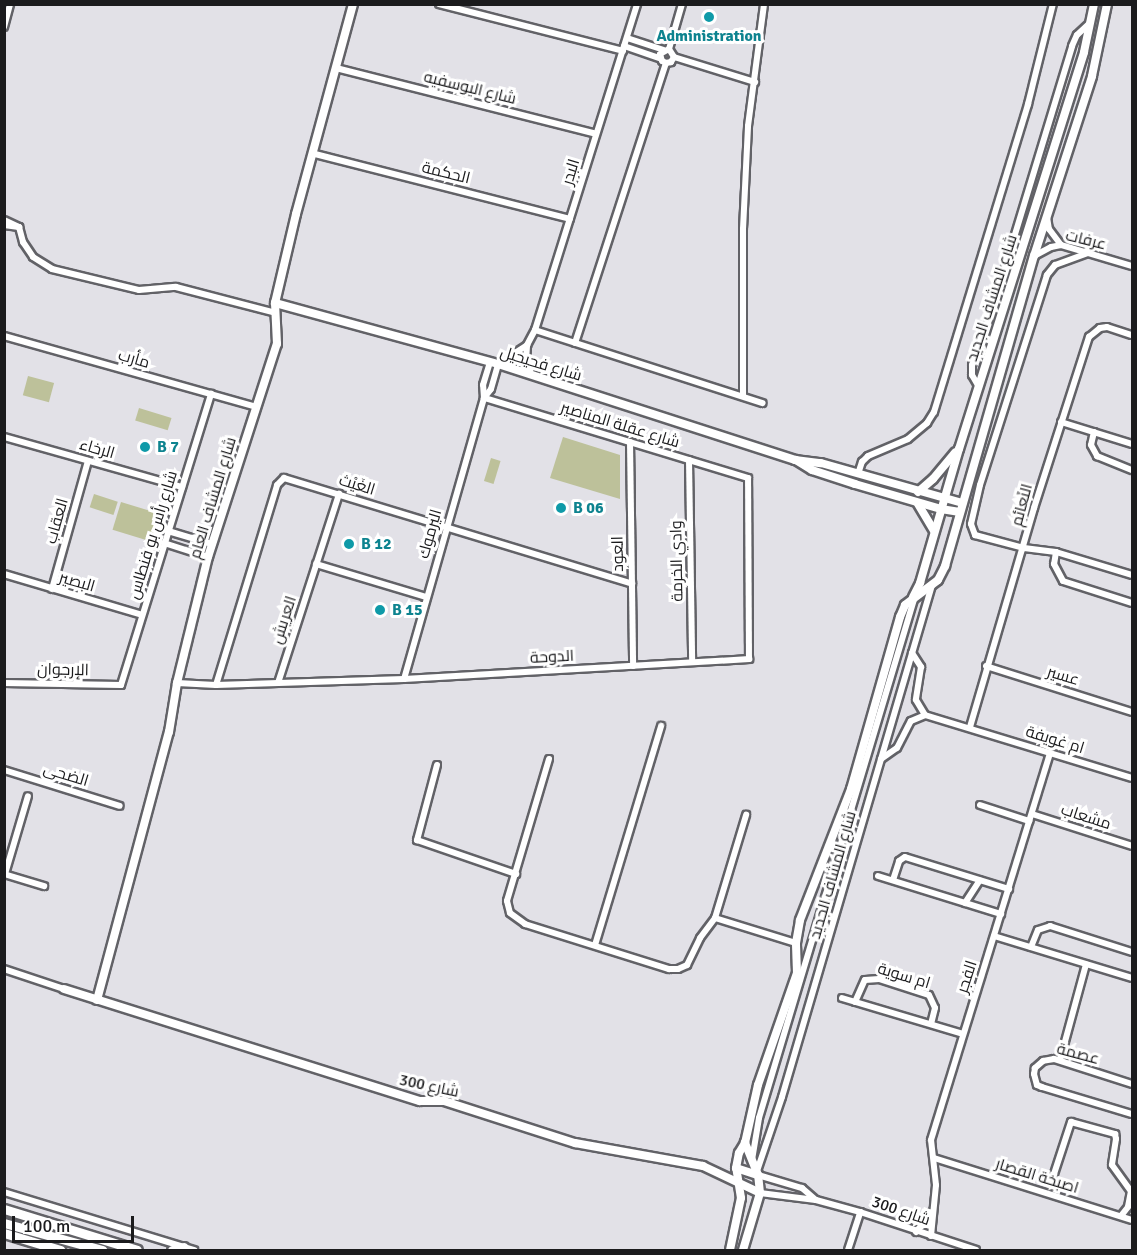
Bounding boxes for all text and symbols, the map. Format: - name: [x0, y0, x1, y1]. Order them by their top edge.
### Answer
- marker: Administration: [702, 10, 716, 24]
- place label: Administration: [656, 26, 762, 46]
- street label: شارع اليوسفيه: [422, 67, 518, 109]
- street label: البدر: [558, 157, 584, 187]
- street label: الحكمة: [420, 158, 472, 188]
- street label: عرفات: [1064, 226, 1108, 254]
- street label: شارع المشاف الجديد: [962, 232, 1022, 364]
- street label: شارع فحيحيل: [498, 343, 584, 385]
- street label: مأرب: [116, 345, 152, 373]
- street label: شارع عقلة المناصير: [558, 398, 682, 452]
- street label: الرخاء: [77, 435, 117, 463]
- street label: شارع المشاف العام: [185, 435, 241, 561]
- place label: B 7: [157, 437, 179, 457]
- marker: B 7: [138, 440, 152, 454]
- street label: شارع رأس بو فنطاس: [124, 468, 182, 602]
- street label: الغَيْث: [337, 470, 377, 500]
- street label: النًعائم: [1007, 482, 1037, 528]
- street label: العقاب: [41, 496, 73, 546]
- place label: B 06: [573, 498, 604, 518]
- marker: B 06: [554, 501, 568, 515]
- street label: اليرموك: [414, 507, 446, 561]
- street label: وادي الخرمة: [667, 520, 687, 602]
- place label: B 12: [361, 534, 392, 554]
- street label: العود: [608, 536, 628, 572]
- marker: B 12: [342, 537, 356, 551]
- street label: البصير: [57, 568, 97, 596]
- street label: العريش: [267, 594, 301, 646]
- place label: B 15: [392, 600, 423, 620]
- marker: B 15: [373, 603, 387, 617]
- street label: الدوحة: [529, 646, 575, 668]
- street label: الإرجوان: [37, 660, 89, 680]
- street label: عسير: [1045, 662, 1081, 690]
- street label: ام غويفة: [1023, 722, 1087, 758]
- street label: الضحى: [41, 759, 91, 791]
- street label: مشعاب: [1059, 800, 1113, 834]
- street label: شارع المشاف الجديد: [806, 809, 860, 941]
- street label: الفجر: [953, 958, 981, 996]
- street label: ام سوية: [875, 959, 933, 993]
- street label: عصمة: [1055, 1039, 1101, 1069]
- street label: شارع 300: [397, 1070, 461, 1102]
- street label: اصبخة القصار: [993, 1154, 1081, 1198]
- street label: شارع 300: [869, 1192, 933, 1230]
- scale bar: [15, 1204, 136, 1242]
- text: 100 m: [23, 1215, 70, 1237]

